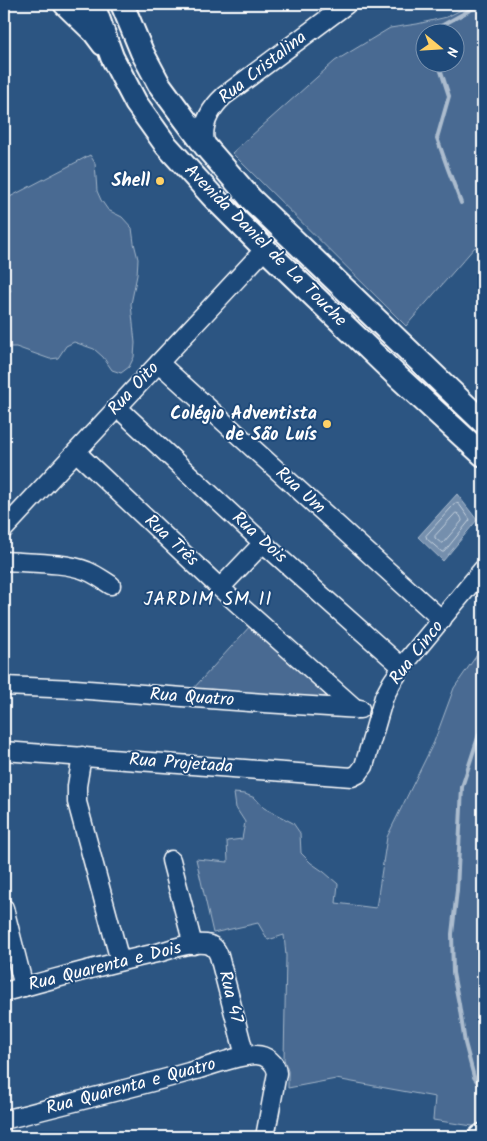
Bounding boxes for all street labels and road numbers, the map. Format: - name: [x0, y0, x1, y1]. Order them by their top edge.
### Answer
- street label: Rua Cristalina: [212, 24, 314, 112]
- street label: Avenida Daniel de La Touche: [177, 158, 353, 334]
- street label: Rua Oito: [101, 355, 167, 423]
- street label: Rua Um: [268, 460, 332, 522]
- street label: Rua Dois: [225, 505, 294, 571]
- street label: Rua Três: [137, 508, 205, 574]
- street label: Rua Cinco: [382, 614, 452, 692]
- street label: Rua Quatro: [149, 681, 235, 715]
- street label: Rua Projetada: [128, 746, 234, 782]
- street label: Rua Quarenta e Dois: [25, 934, 185, 1000]
- street label: Rua 47: [210, 968, 251, 1027]
- street label: Rua Quarenta e Quatro: [43, 1050, 219, 1124]

